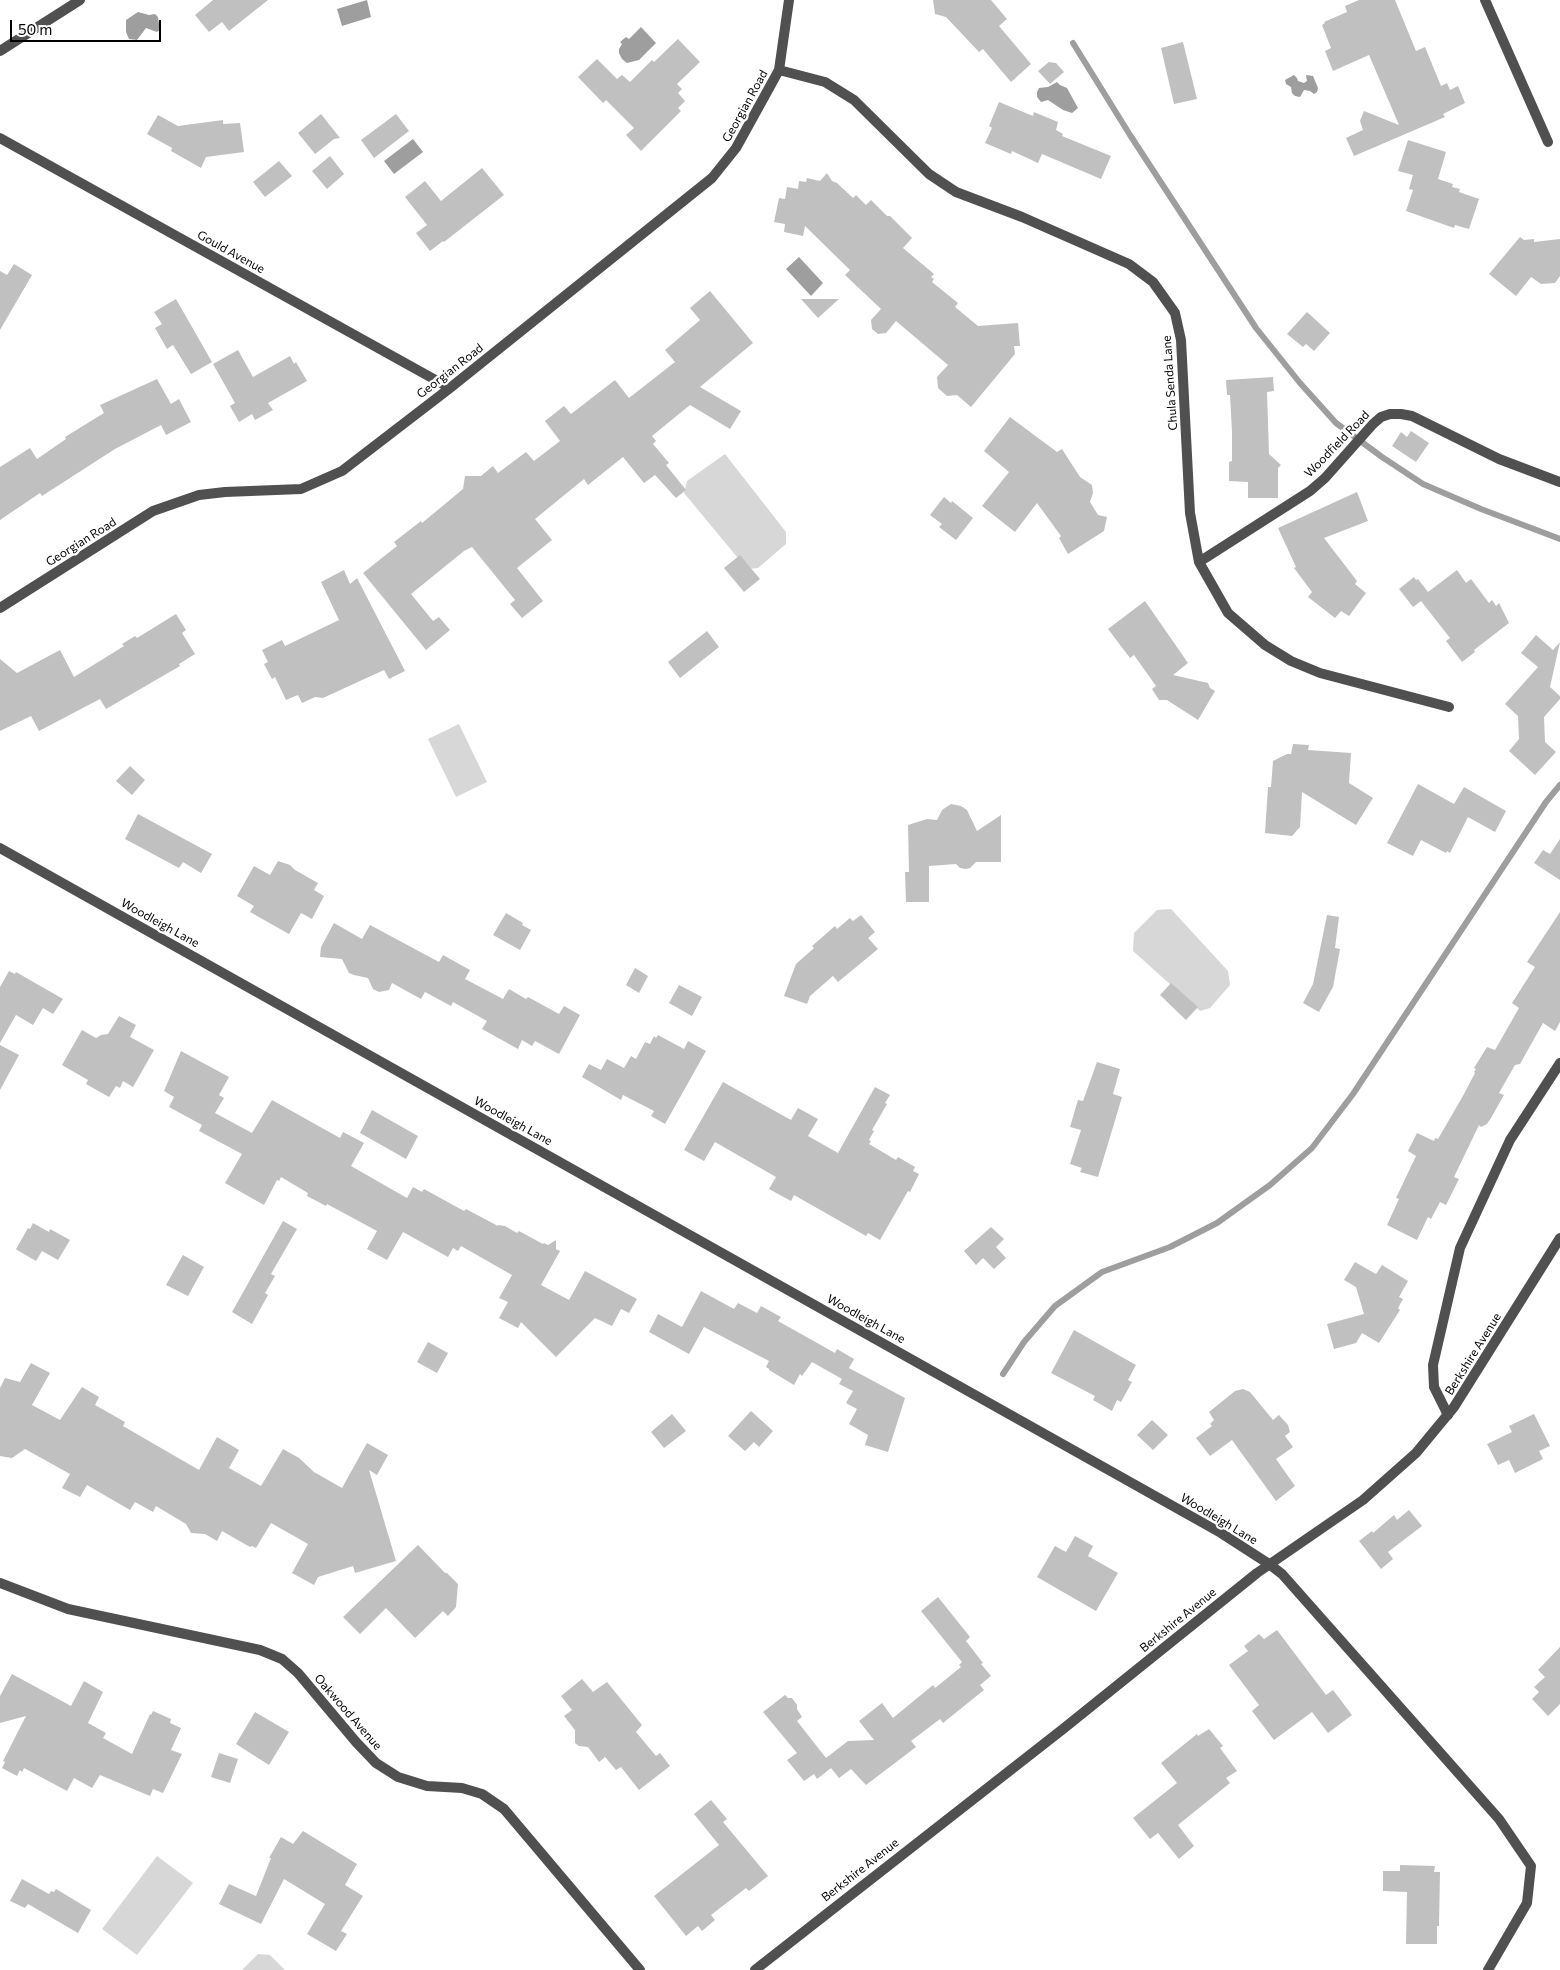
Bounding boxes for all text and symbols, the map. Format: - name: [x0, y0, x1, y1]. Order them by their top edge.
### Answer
- scale bar: [12, 10, 164, 42]
- text: 50 m: [18, 20, 52, 38]
- street label: Georgian Road: [719, 67, 771, 145]
- street label: Gould Avenue: [195, 228, 267, 276]
- street label: Chula Senda Lane: [1159, 335, 1181, 431]
- street label: Georgian Road: [414, 341, 486, 401]
- street label: Woodfield Road: [1302, 408, 1372, 480]
- street label: Georgian Road: [43, 515, 119, 569]
- street label: Woodleigh Lane: [118, 896, 202, 950]
- street label: Woodleigh Lane: [471, 1094, 555, 1148]
- street label: Woodleigh Lane: [824, 1292, 908, 1346]
- street label: Berkshire Avenue: [1442, 1310, 1504, 1398]
- street label: Woodleigh Lane: [1178, 1490, 1260, 1548]
- street label: Berkshire Avenue: [1137, 1585, 1219, 1655]
- street label: Oakwood Avenue: [311, 1671, 385, 1753]
- street label: Berkshire Avenue: [819, 1835, 901, 1905]

